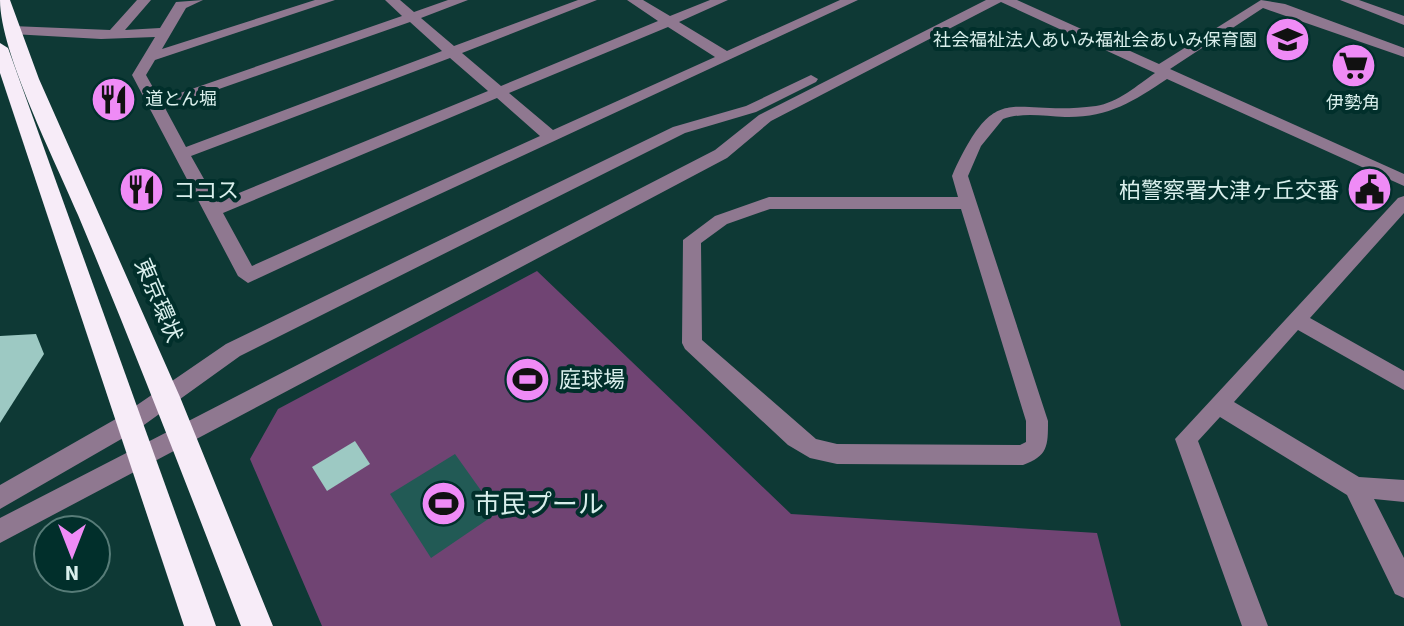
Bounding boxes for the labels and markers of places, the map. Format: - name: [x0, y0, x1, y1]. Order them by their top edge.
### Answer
- school or university icon: 社会福祉法人あいみ福祉会あいみ保育園: [1264, 16, 1312, 64]
- place label: 社会福祉法人あいみ福祉会あいみ保育園: [933, 28, 1257, 53]
- supermarket icon: 伊勢角: [1329, 41, 1377, 89]
- restaurant icon: 道とん堀: [90, 75, 138, 123]
- place label: 道とん堀: [145, 87, 217, 112]
- place label: 伊勢角: [1326, 91, 1380, 116]
- restaurant icon: ココス: [118, 166, 166, 214]
- public building icon: 柏警察署大津ヶ丘交番: [1346, 166, 1394, 214]
- place label: ココス: [173, 175, 239, 207]
- place label: 柏警察署大津ヶ丘交番: [1119, 175, 1339, 207]
- sports icon: 庭球場: [504, 355, 552, 403]
- place label: 庭球場: [559, 364, 625, 396]
- sports icon: 市民プール: [419, 480, 467, 528]
- place label: 市民プール: [474, 486, 604, 523]

